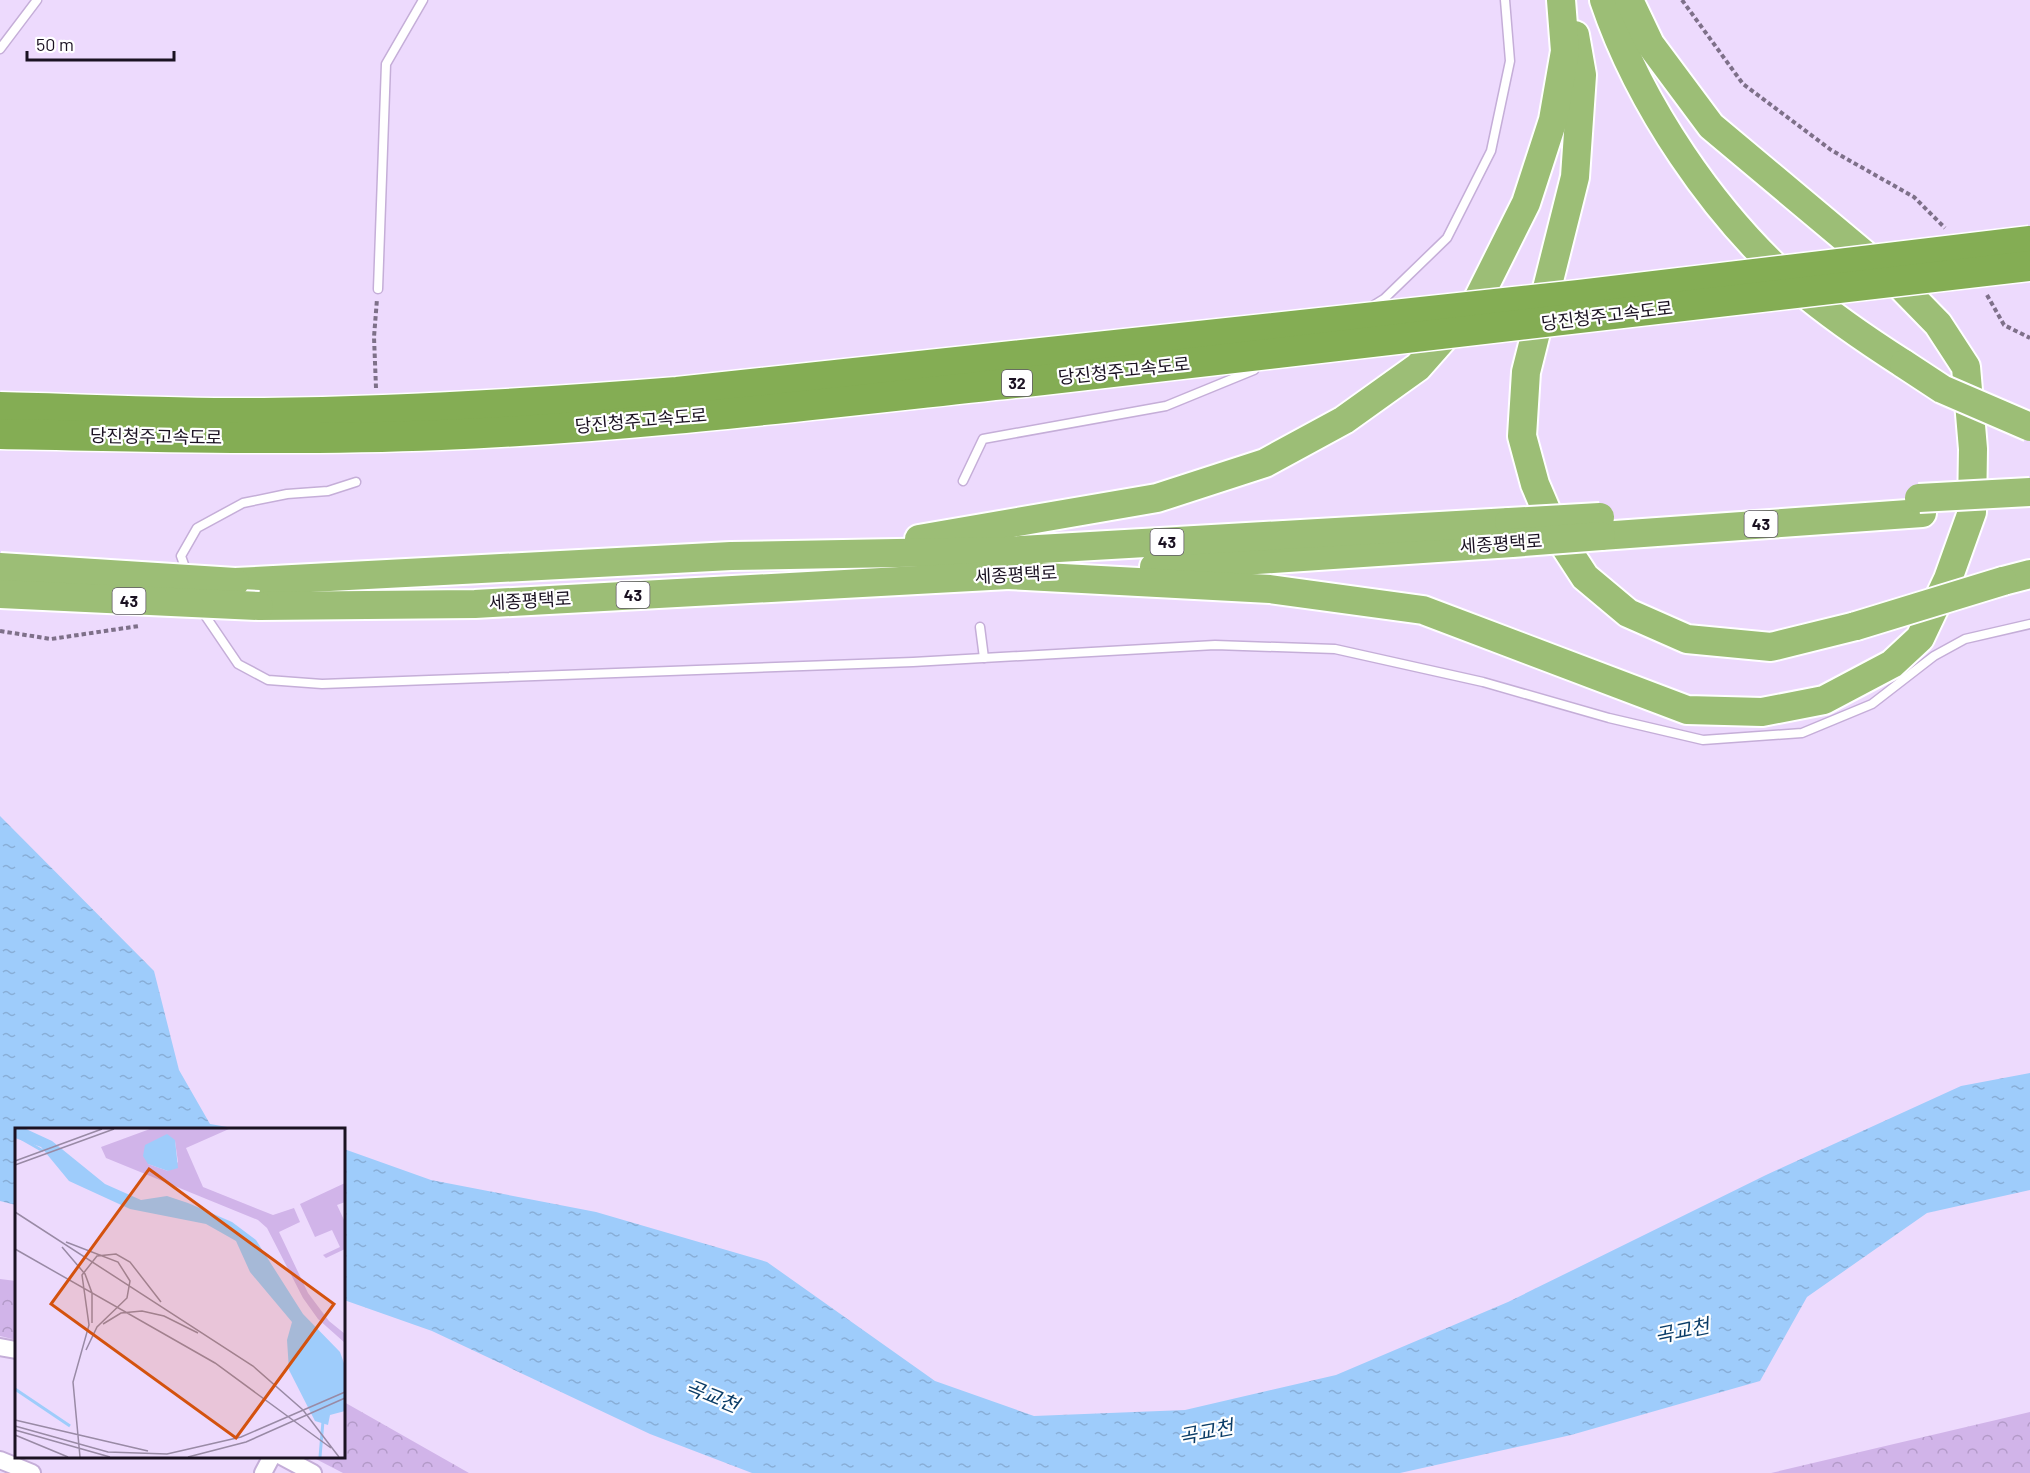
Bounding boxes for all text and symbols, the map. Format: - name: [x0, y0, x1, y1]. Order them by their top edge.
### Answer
- scale bar: [27, 24, 174, 62]
- text: 50 m: [36, 33, 74, 55]
- street label: 당진청주고속도로: [1540, 296, 1674, 334]
- street label: 당진청주고속도로: [1057, 352, 1191, 388]
- road number: 32: [1002, 370, 1032, 396]
- street label: 당진청주고속도로: [574, 403, 708, 437]
- street label: 당진청주고속도로: [90, 424, 222, 448]
- road number: 43: [1744, 511, 1778, 537]
- road number: 43: [1150, 529, 1184, 555]
- street label: 세종평택로: [1459, 529, 1543, 557]
- street label: 세종평택로: [974, 561, 1058, 587]
- road number: 43: [616, 582, 650, 608]
- street label: 세종평택로: [488, 587, 572, 613]
- road number: 43: [112, 588, 146, 614]
- inset map: [15, 1128, 345, 1458]
- water label: 곡교천: [1652, 1312, 1714, 1347]
- water label: 곡교천: [682, 1374, 745, 1418]
- water label: 곡교천: [1176, 1413, 1238, 1448]

